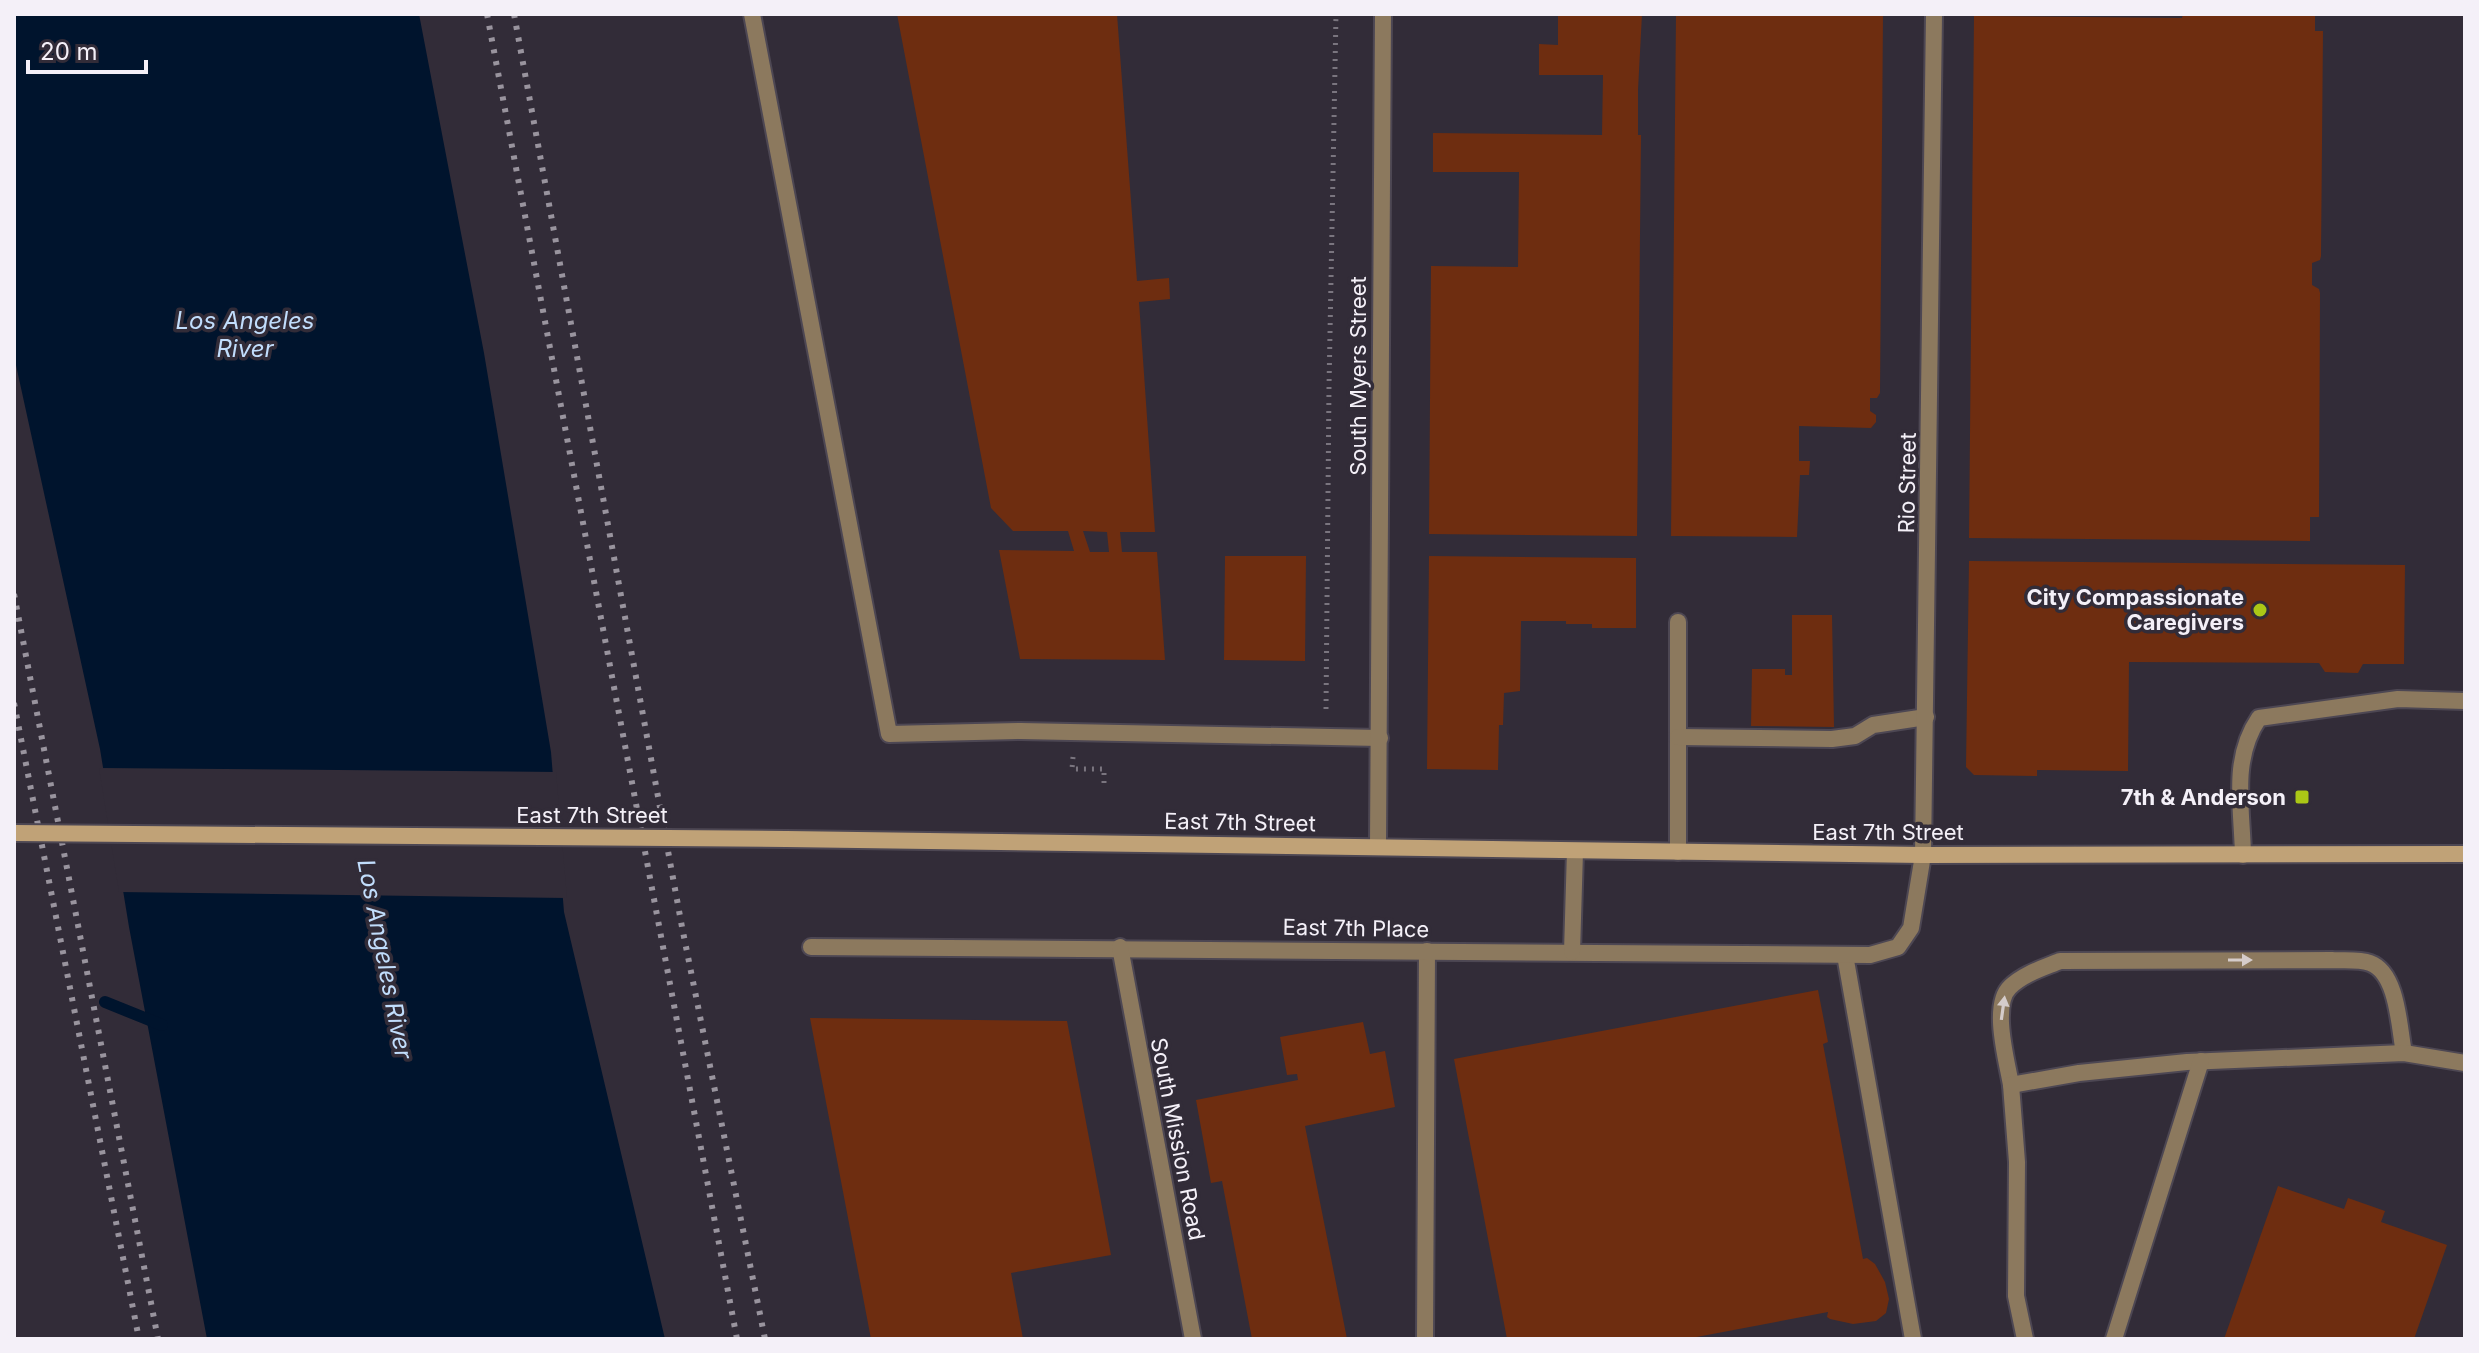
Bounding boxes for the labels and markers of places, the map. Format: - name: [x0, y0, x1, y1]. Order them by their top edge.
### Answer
- place label: City Compassionate Caregivers: [2027, 584, 2244, 635]
- marker: City Compassionate Caregivers: [2251, 601, 2269, 619]
- place label: 7th & Anderson: [2121, 784, 2286, 810]
- marker: 7th & Anderson: [2293, 788, 2311, 806]

